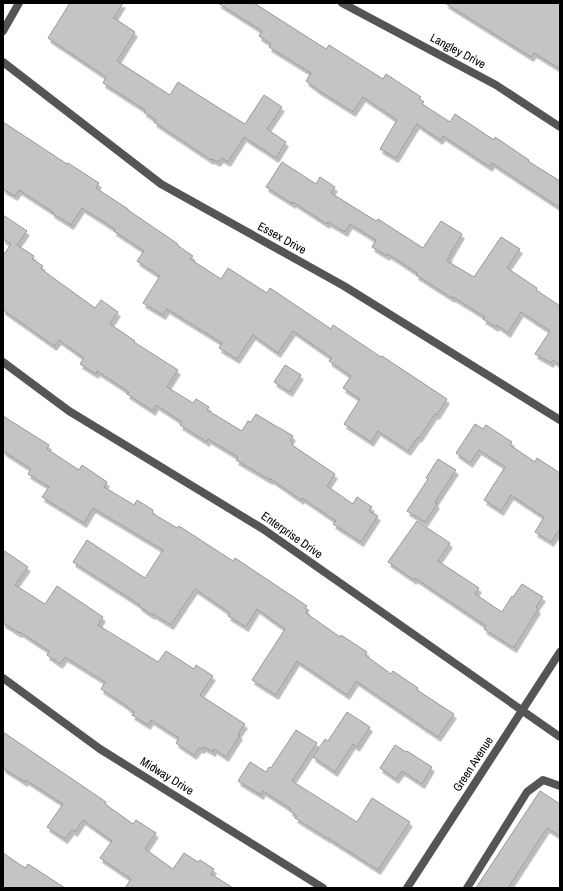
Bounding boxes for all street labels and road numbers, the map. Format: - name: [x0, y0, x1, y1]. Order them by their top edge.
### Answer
- street label: Langley Drive: [427, 30, 489, 72]
- street label: Essex Drive: [255, 218, 309, 258]
- street label: Enterprise Drive: [258, 508, 326, 562]
- street label: Green Avenue: [449, 733, 497, 795]
- street label: Midway Drive: [137, 753, 197, 799]

